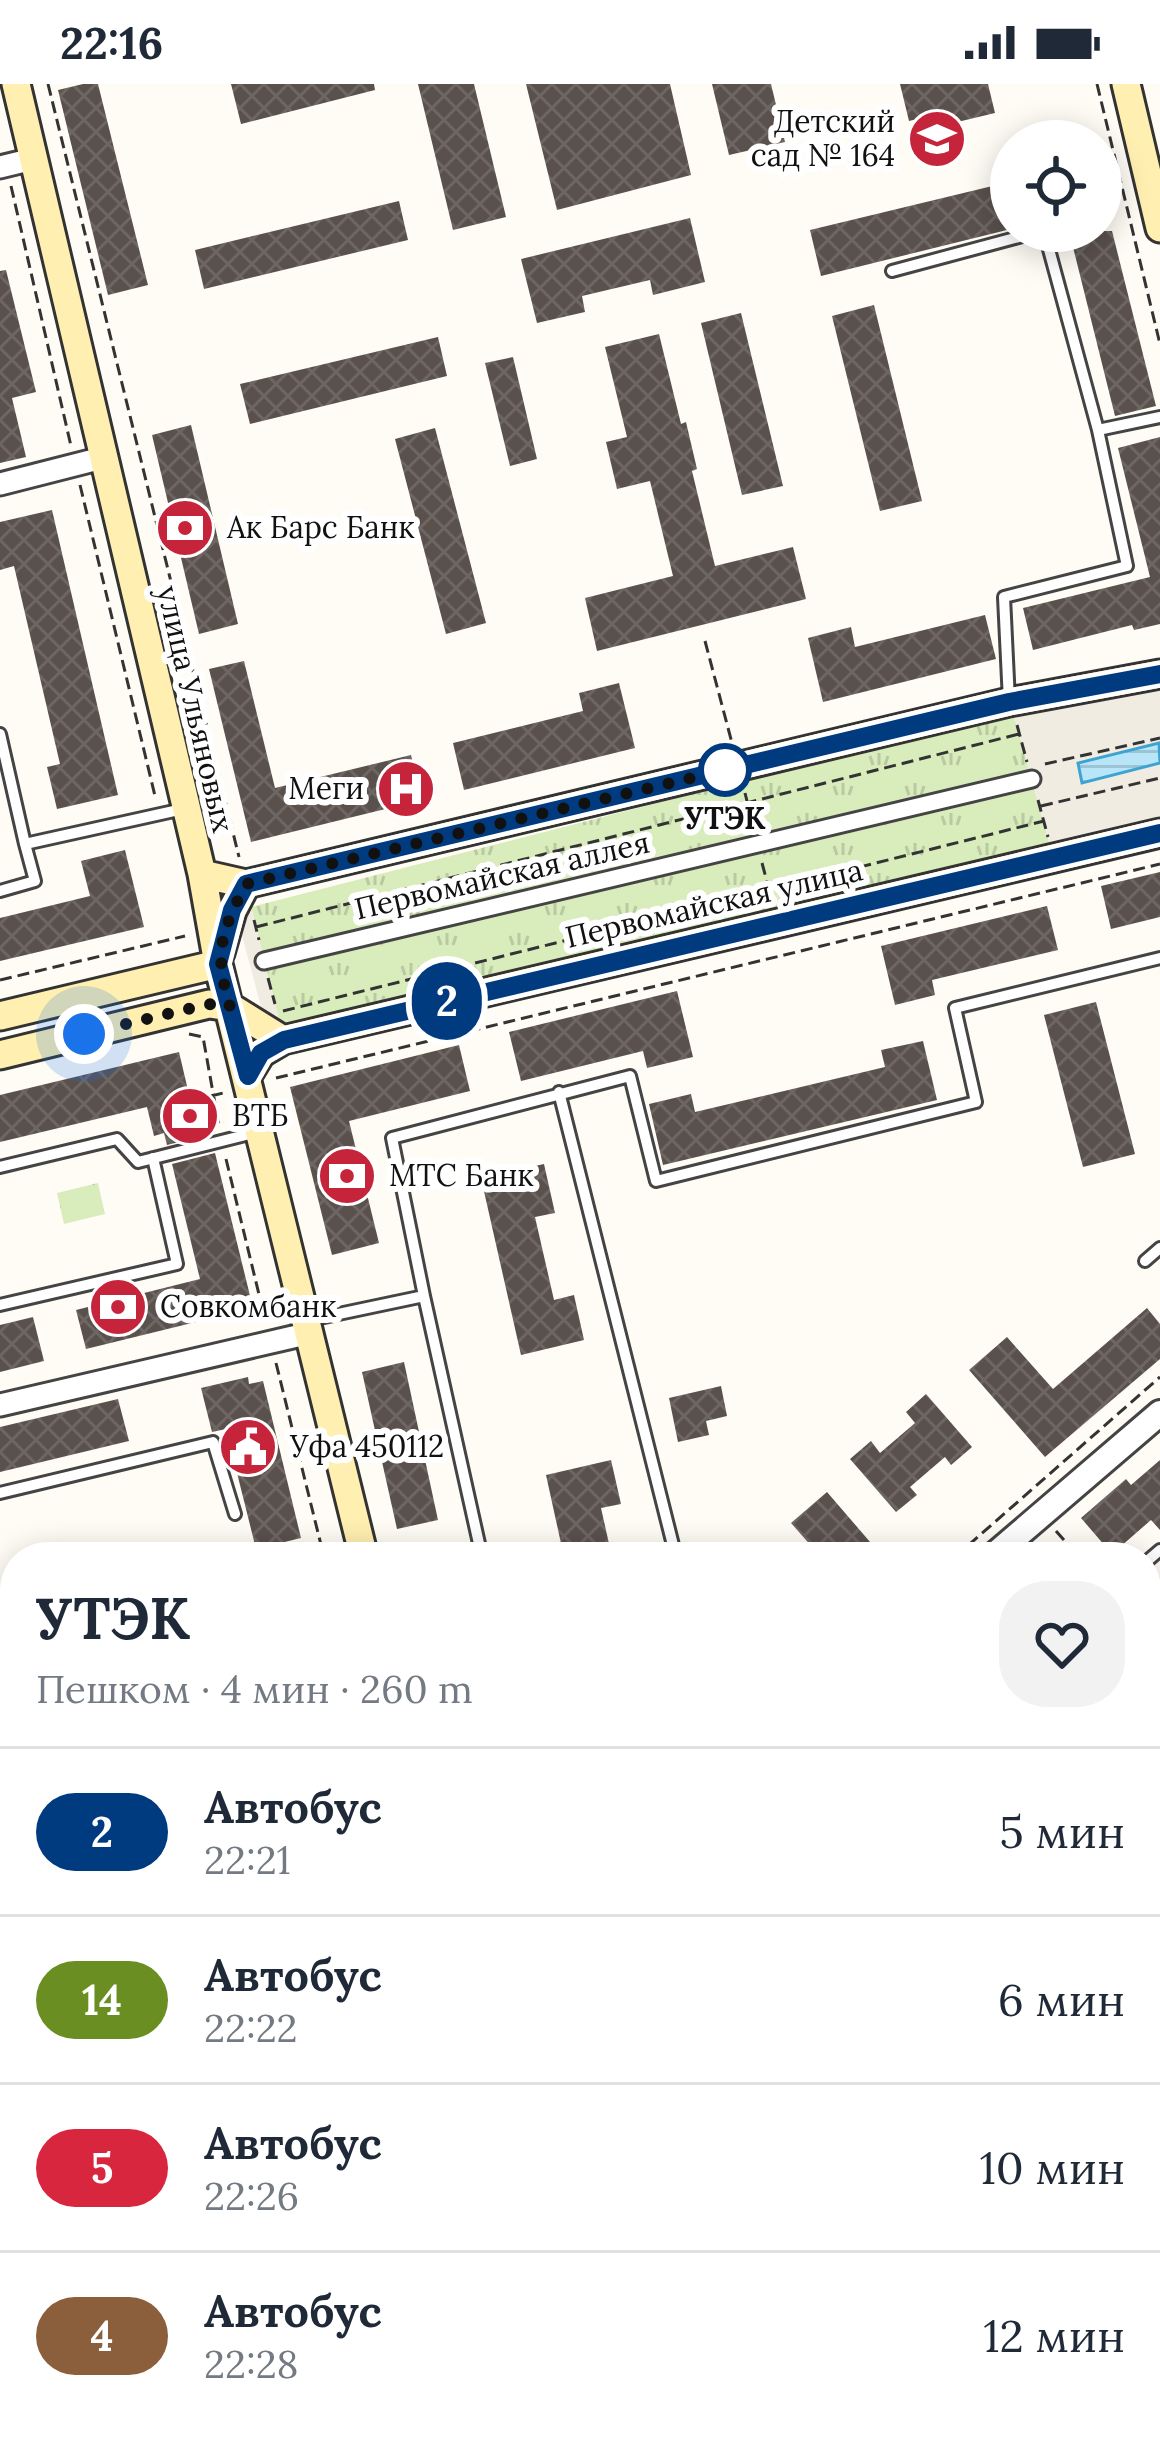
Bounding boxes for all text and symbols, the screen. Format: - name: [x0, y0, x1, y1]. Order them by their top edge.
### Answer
- text: 22:16: [60, 14, 163, 71]
- place label: Детский сад № 164: [751, 102, 895, 174]
- school or university icon: Детский сад № 164: [906, 108, 968, 170]
- map controls: [990, 120, 1122, 252]
- button: locate: [990, 120, 1122, 252]
- bank icon: Ак Барс Банк: [154, 497, 216, 559]
- place label: Ак Барс Банк: [226, 508, 415, 546]
- street label: улица Ульяновых: [148, 582, 243, 836]
- marker: УТЭК: [700, 745, 750, 795]
- hospital icon: Меги: [375, 758, 437, 820]
- place label: Меги: [288, 769, 364, 807]
- place label: УТЭК: [685, 799, 766, 837]
- street label: Первомайская аллея: [351, 823, 653, 927]
- street label: Первомайская улица: [561, 850, 866, 957]
- line badge: 2: [408, 962, 486, 1040]
- text: 2: [436, 974, 458, 1028]
- your location: [54, 1004, 114, 1064]
- bank icon: ВТБ: [159, 1085, 221, 1147]
- place label: ВТБ: [232, 1096, 289, 1134]
- bank icon: МТС Банк: [316, 1145, 378, 1207]
- place label: МТС Банк: [389, 1156, 534, 1194]
- bank icon: Совкомбанк: [87, 1276, 149, 1338]
- place label: Совкомбанк: [160, 1287, 336, 1325]
- public building icon: Уфа 450112: [217, 1416, 279, 1478]
- place label: Уфа 450112: [289, 1427, 444, 1465]
- button: heart: [999, 1581, 1125, 1707]
- text: УТЭК: [36, 1582, 190, 1655]
- text: Пешком · 4 мин · 260 m: [36, 1664, 473, 1714]
- text: Автобус: [204, 1778, 382, 1835]
- text: 5 мин: [999, 1803, 1125, 1860]
- text: 2: [91, 1805, 113, 1859]
- text: 22:21: [204, 1835, 291, 1885]
- text: Автобус: [204, 1946, 382, 2003]
- text: 6 мин: [998, 1971, 1125, 2028]
- text: 14: [82, 1973, 122, 2027]
- text: 22:22: [204, 2003, 298, 2053]
- text: Автобус: [204, 2114, 382, 2171]
- text: 10 мин: [979, 2139, 1125, 2196]
- text: 5: [91, 2141, 113, 2195]
- text: 22:26: [204, 2171, 299, 2221]
- text: Автобус: [204, 2282, 382, 2339]
- text: 12 мин: [983, 2307, 1125, 2364]
- text: 4: [91, 2309, 113, 2363]
- text: 22:28: [204, 2339, 299, 2389]

